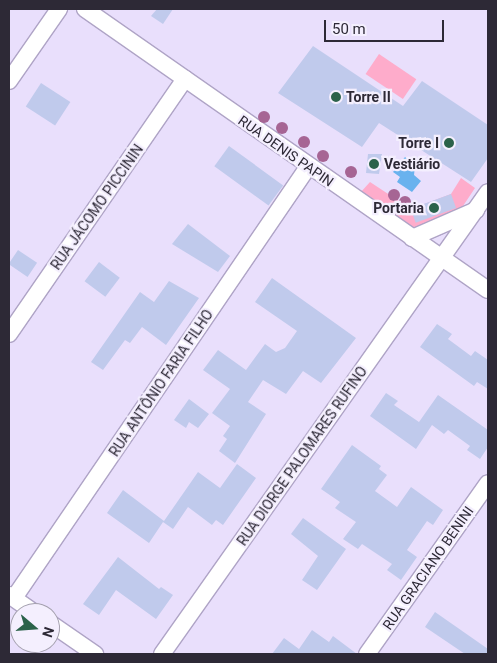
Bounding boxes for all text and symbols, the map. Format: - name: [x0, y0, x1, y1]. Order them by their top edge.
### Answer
- scale bar: [327, 10, 447, 42]
- text: 50 m: [332, 20, 366, 38]
- place label: Torre II: [346, 89, 391, 105]
- marker: Torre II: [330, 91, 342, 103]
- street label: RUA DENIS PAPIN: [235, 112, 337, 190]
- place label: Torre I: [398, 135, 439, 151]
- marker: Torre I: [443, 137, 455, 149]
- street label: RUA JÁCOMO PICCININ: [47, 141, 147, 273]
- place label: Vestiário: [384, 156, 440, 172]
- marker: Vestiário: [368, 158, 380, 170]
- place label: Portaria: [373, 200, 424, 216]
- marker: Portaria: [428, 202, 440, 214]
- street label: RUA ANTÔNIO FARIA FILHO: [106, 306, 216, 460]
- street label: RUA DIORGE PALOMARES RUFINO: [234, 363, 370, 549]
- street label: RUA GRACIANO BENINI: [379, 503, 477, 633]
- north arrow: [10, 603, 60, 653]
- text: N: [39, 625, 57, 639]

